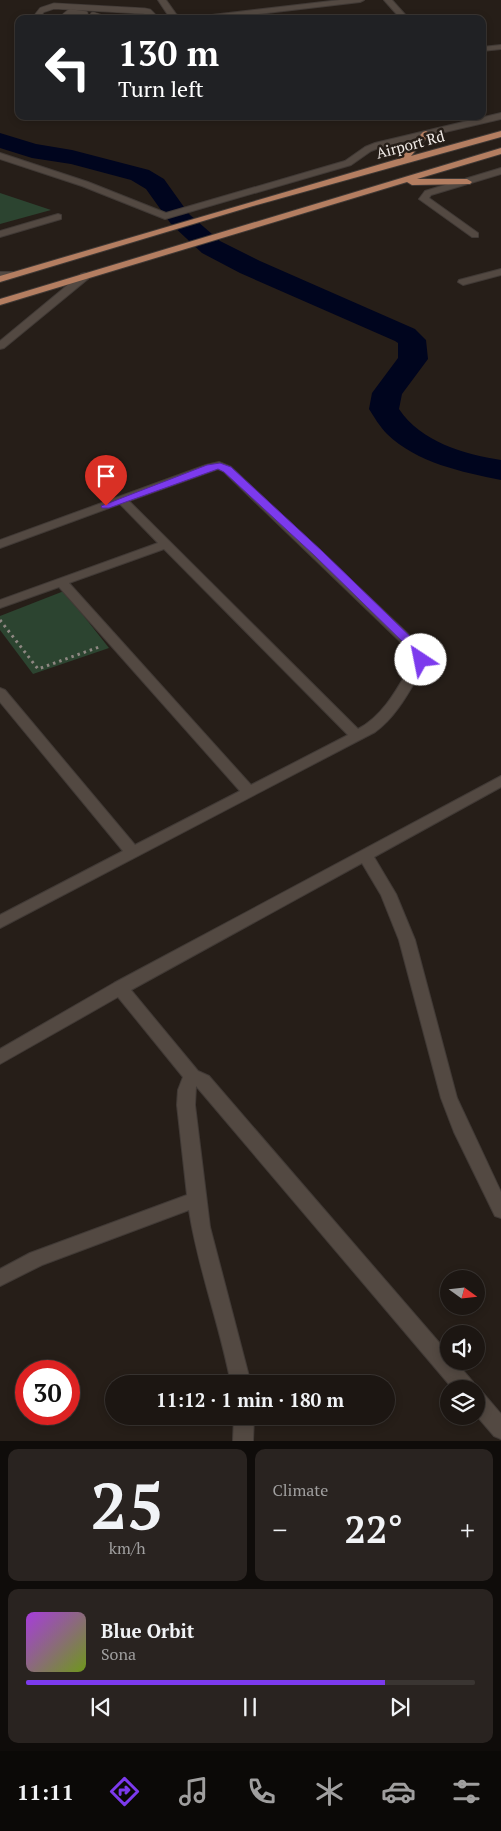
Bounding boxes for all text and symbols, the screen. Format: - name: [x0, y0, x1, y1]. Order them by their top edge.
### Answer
- text: 130 m: [118, 30, 219, 76]
- icon: left: [35, 35, 100, 100]
- text: Turn left: [118, 74, 204, 103]
- street label: Airport Rd: [374, 125, 446, 163]
- pin: [85, 455, 127, 506]
- icon: arrive: [92, 462, 120, 490]
- position arrow: [394, 633, 446, 685]
- north arrow: [440, 1270, 485, 1315]
- map controls: [440, 1270, 485, 1425]
- button: sound: [440, 1325, 485, 1370]
- speed limit sign: 30: [15, 1360, 80, 1425]
- button: layers: [440, 1380, 485, 1425]
- text: 11:12 · 1 min · 180 m: [156, 1387, 344, 1412]
- text: 25: [91, 1461, 164, 1548]
- text: Climate: [273, 1479, 328, 1501]
- text: 22°: [344, 1504, 403, 1554]
- text: −: [273, 1511, 287, 1548]
- text: +: [460, 1511, 475, 1548]
- text: km/h: [109, 1537, 146, 1559]
- text: Blue Orbit: [101, 1618, 194, 1643]
- text: Sona: [101, 1643, 136, 1665]
- icon: previous: [87, 1693, 115, 1721]
- icon: pause: [236, 1693, 264, 1721]
- icon: next: [386, 1693, 414, 1721]
- icon: directions: [107, 1774, 142, 1809]
- icon: music: [176, 1774, 211, 1809]
- icon: phone: [244, 1774, 279, 1809]
- icon: climate: [312, 1774, 347, 1809]
- icon: car: [381, 1774, 416, 1809]
- icon: filters: [449, 1774, 484, 1809]
- text: 11:11: [17, 1777, 74, 1806]

